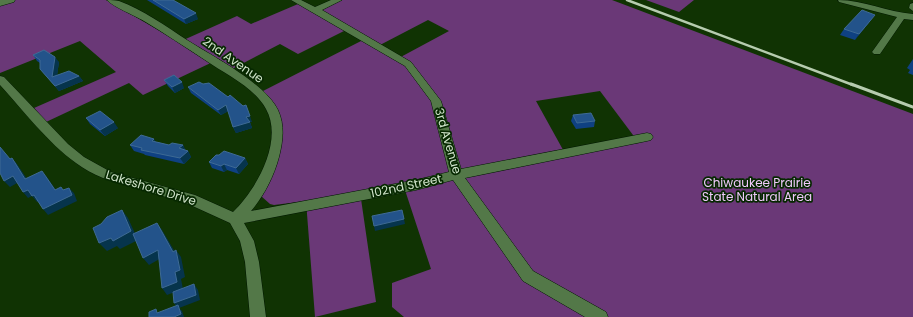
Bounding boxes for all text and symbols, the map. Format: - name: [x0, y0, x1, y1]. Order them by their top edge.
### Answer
- street label: 2nd Avenue: [199, 32, 267, 87]
- street label: 3rd Avenue: [431, 106, 466, 176]
- street label: Lakeshore Drive: [104, 166, 198, 209]
- street label: 102nd Street: [369, 170, 443, 201]
- park label: Chiwaukee Prairie State Natural Area: [702, 174, 812, 205]

